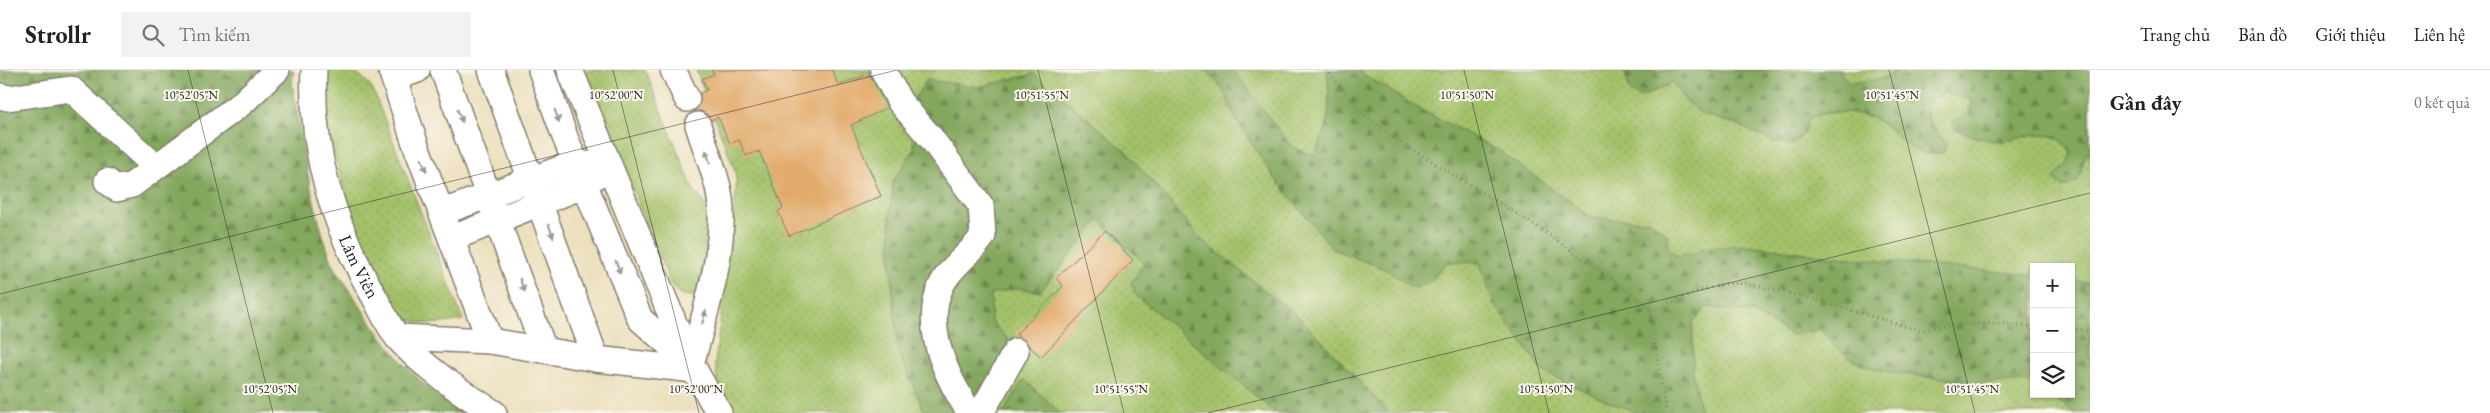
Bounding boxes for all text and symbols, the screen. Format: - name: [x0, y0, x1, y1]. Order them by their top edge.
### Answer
- search box: [121, 12, 471, 57]
- text: Strollr: [25, 19, 91, 50]
- icon: search: [139, 21, 167, 49]
- text: Tìm kiếm: [179, 22, 251, 47]
- text: Trang chủ: [2140, 23, 2210, 46]
- text: Bản đồ: [2238, 23, 2287, 46]
- text: Giới thiệu: [2315, 23, 2386, 46]
- text: Liên hệ: [2414, 23, 2465, 46]
- text: 10°52'05"N: [164, 87, 218, 103]
- text: 10°52'00"N: [589, 87, 643, 103]
- text: 10°51'55"N: [1015, 87, 1069, 103]
- text: 10°51'50"N: [1440, 87, 1494, 103]
- text: 10°51'45"N: [1865, 87, 1919, 103]
- text: Gần đây: [2110, 89, 2182, 116]
- text: 0 kết quả: [2414, 92, 2470, 113]
- one-way arrow: [457, 108, 464, 123]
- one-way arrow: [553, 109, 561, 124]
- one-way arrow: [704, 150, 712, 165]
- one-way arrow: [421, 158, 429, 172]
- one-way arrow: [548, 223, 555, 238]
- street label: Lâm Viên: [334, 231, 385, 303]
- one-way arrow: [615, 259, 622, 274]
- map controls: [2030, 263, 2075, 398]
- button: +: [2030, 263, 2075, 308]
- one-way arrow: [519, 277, 526, 292]
- button: −: [2030, 308, 2075, 353]
- one-way arrow: [700, 309, 708, 324]
- button: layers: [2030, 353, 2075, 398]
- text: 10°52'05"N: [243, 381, 297, 397]
- text: 10°52'00"N: [669, 381, 723, 397]
- text: 10°51'55"N: [1094, 381, 1148, 397]
- text: 10°51'50"N: [1519, 381, 1573, 397]
- text: 10°51'45"N: [1945, 381, 1999, 397]

